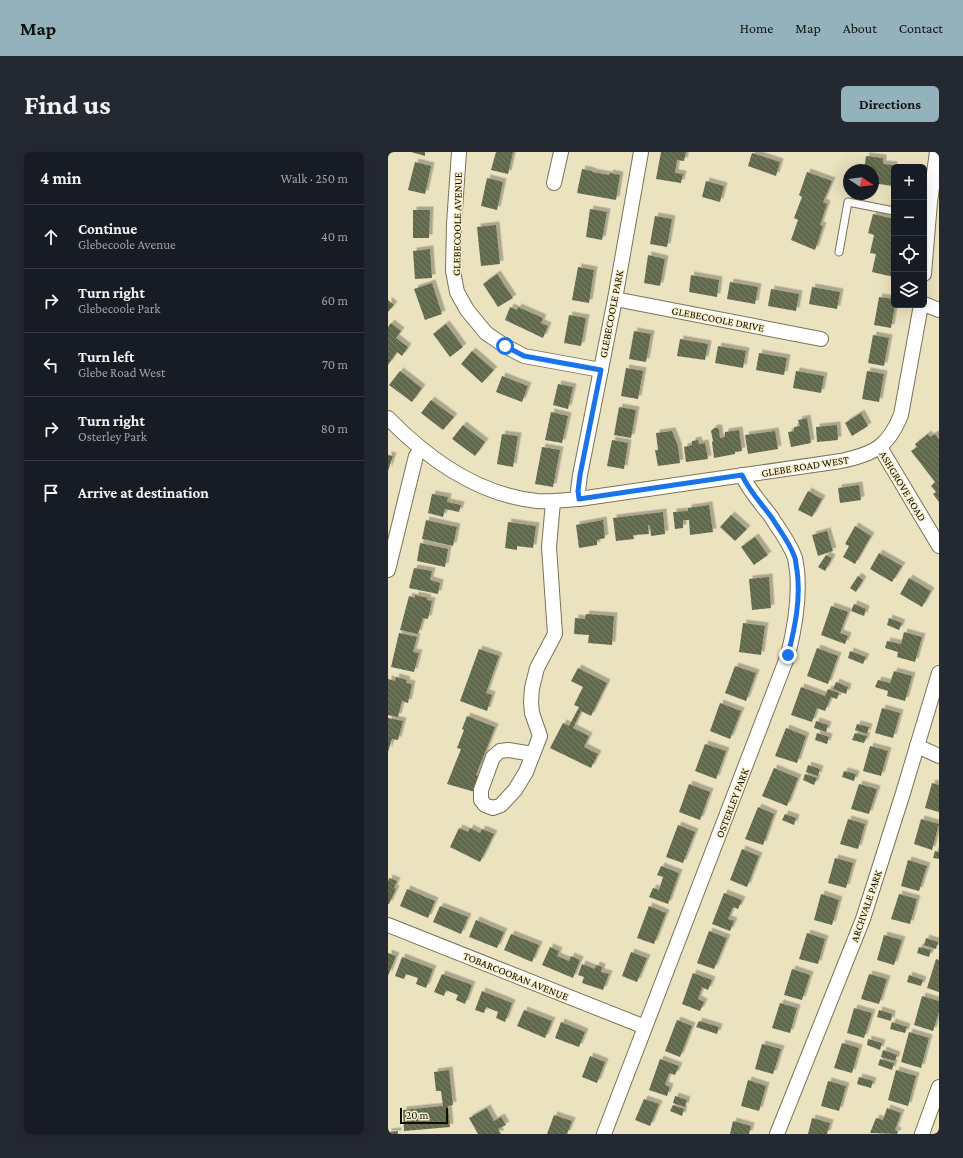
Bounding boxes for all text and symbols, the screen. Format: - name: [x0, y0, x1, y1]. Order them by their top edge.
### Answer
- text: Map: [20, 18, 56, 39]
- text: Home: [740, 20, 773, 36]
- text: Map: [795, 20, 821, 36]
- text: About: [843, 20, 877, 36]
- text: Contact: [899, 20, 943, 36]
- button: Directions: [841, 86, 939, 122]
- text: Find us: [24, 89, 111, 120]
- north arrow: [843, 164, 879, 200]
- map controls: [891, 164, 927, 308]
- button: +: [891, 164, 927, 200]
- text: 4 min: [40, 169, 82, 188]
- text: Walk · 250 m: [280, 171, 348, 186]
- street label: GLEBECOOLE AVENUE: [450, 172, 464, 276]
- button: −: [891, 200, 927, 236]
- text: Continue: [78, 221, 137, 237]
- icon: ahead: [40, 226, 62, 248]
- text: 40 m: [321, 229, 348, 244]
- button: locate: [891, 236, 927, 272]
- text: Glebecoole Avenue: [78, 237, 176, 252]
- street label: GLEBECOOLE PARK: [597, 269, 625, 359]
- button: layers: [891, 272, 927, 308]
- text: Turn right: [78, 285, 145, 301]
- icon: right: [40, 290, 62, 312]
- text: 60 m: [321, 293, 348, 308]
- text: Glebecoole Park: [78, 301, 161, 316]
- street label: GLEBECOOLE DRIVE: [671, 304, 765, 334]
- route start: [496, 337, 514, 355]
- text: Turn left: [78, 349, 134, 365]
- icon: left: [40, 354, 62, 376]
- text: 70 m: [322, 357, 348, 372]
- text: Glebe Road West: [78, 365, 165, 380]
- text: Turn right: [78, 413, 145, 429]
- icon: right: [40, 418, 62, 440]
- text: 80 m: [321, 421, 348, 436]
- text: Osterley Park: [78, 429, 147, 444]
- street label: ASHGROVE ROAD: [877, 449, 929, 523]
- street label: GLEBE ROAD WEST: [760, 453, 850, 479]
- icon: arrive: [40, 482, 62, 504]
- text: Arrive at destination: [78, 485, 209, 501]
- route end: [779, 646, 797, 664]
- street label: OSTERLEY PARK: [713, 766, 751, 839]
- street label: ARCHVALE PARK: [848, 868, 884, 944]
- street label: TOBARCOORAN AVENUE: [462, 949, 570, 1003]
- scale bar: [400, 1106, 448, 1125]
- text: 20 m: [406, 1109, 428, 1121]

